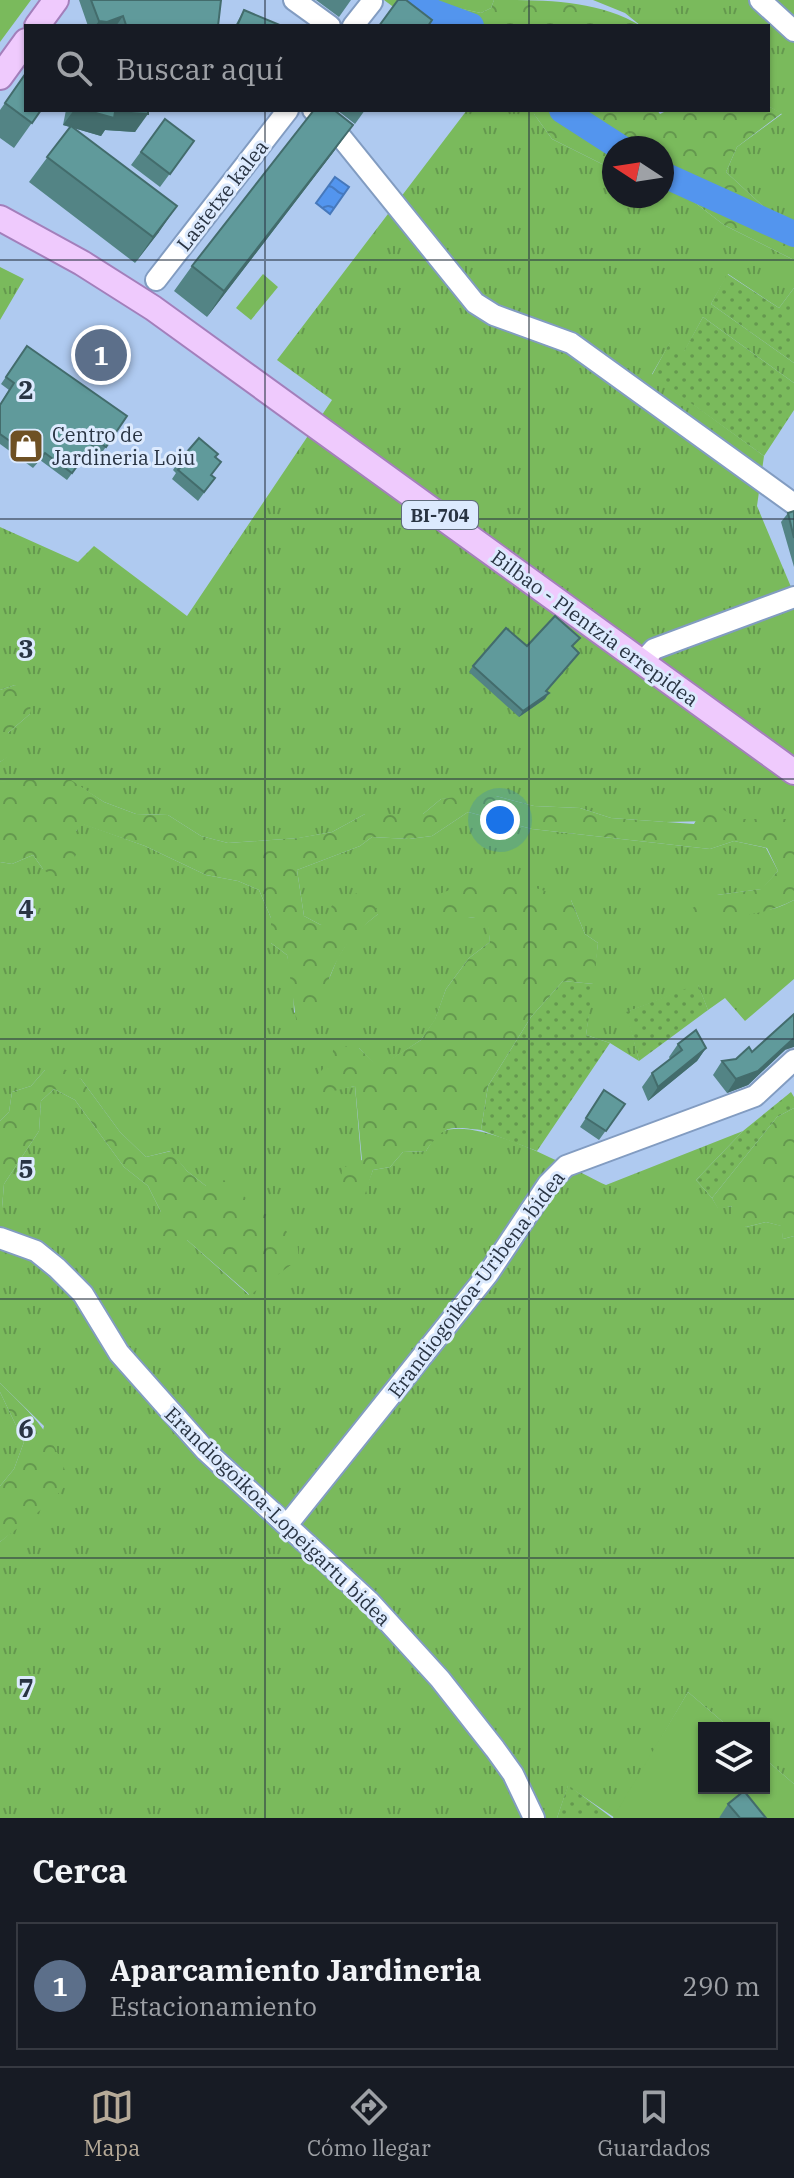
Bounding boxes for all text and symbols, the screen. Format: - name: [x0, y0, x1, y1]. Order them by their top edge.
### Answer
- search box: [24, 24, 770, 112]
- icon: search: [52, 46, 96, 90]
- text: Buscar aquí: [116, 49, 283, 88]
- street label: Lastetxe kalea: [170, 134, 274, 256]
- north arrow: [602, 136, 674, 208]
- pin: 1: [75, 325, 127, 385]
- text: 2: [18, 372, 34, 406]
- place label: Centro de Jardineria Loiu: [52, 421, 195, 471]
- shop icon: Centro de Jardineria Loiu: [7, 427, 45, 465]
- road number: BI-704: [402, 501, 478, 529]
- street label: Bilbao - Plentzia errepidea: [486, 544, 704, 712]
- text: 3: [18, 631, 34, 665]
- your location: [480, 800, 520, 840]
- text: 4: [18, 891, 34, 925]
- text: 5: [18, 1151, 34, 1185]
- street label: Erandiogoikoa-Uribena bidea: [381, 1165, 571, 1403]
- street label: Erandiogoikoa-Lopeigartu bidea: [159, 1400, 397, 1632]
- text: 6: [18, 1411, 34, 1445]
- text: 7: [18, 1670, 34, 1704]
- map controls: [698, 1722, 770, 1794]
- button: layers: [698, 1722, 770, 1794]
- text: Cerca: [32, 1848, 128, 1892]
- text: Aparcamiento Jardineria: [110, 1950, 482, 1989]
- text: 1: [52, 1969, 68, 2003]
- text: 290 m: [682, 1969, 760, 2003]
- text: Estacionamiento: [110, 1989, 317, 2023]
- tab: Mapa: [83, 2085, 140, 2162]
- tab: Cómo llegar: [307, 2085, 431, 2162]
- tab: Guardados: [597, 2085, 711, 2162]

